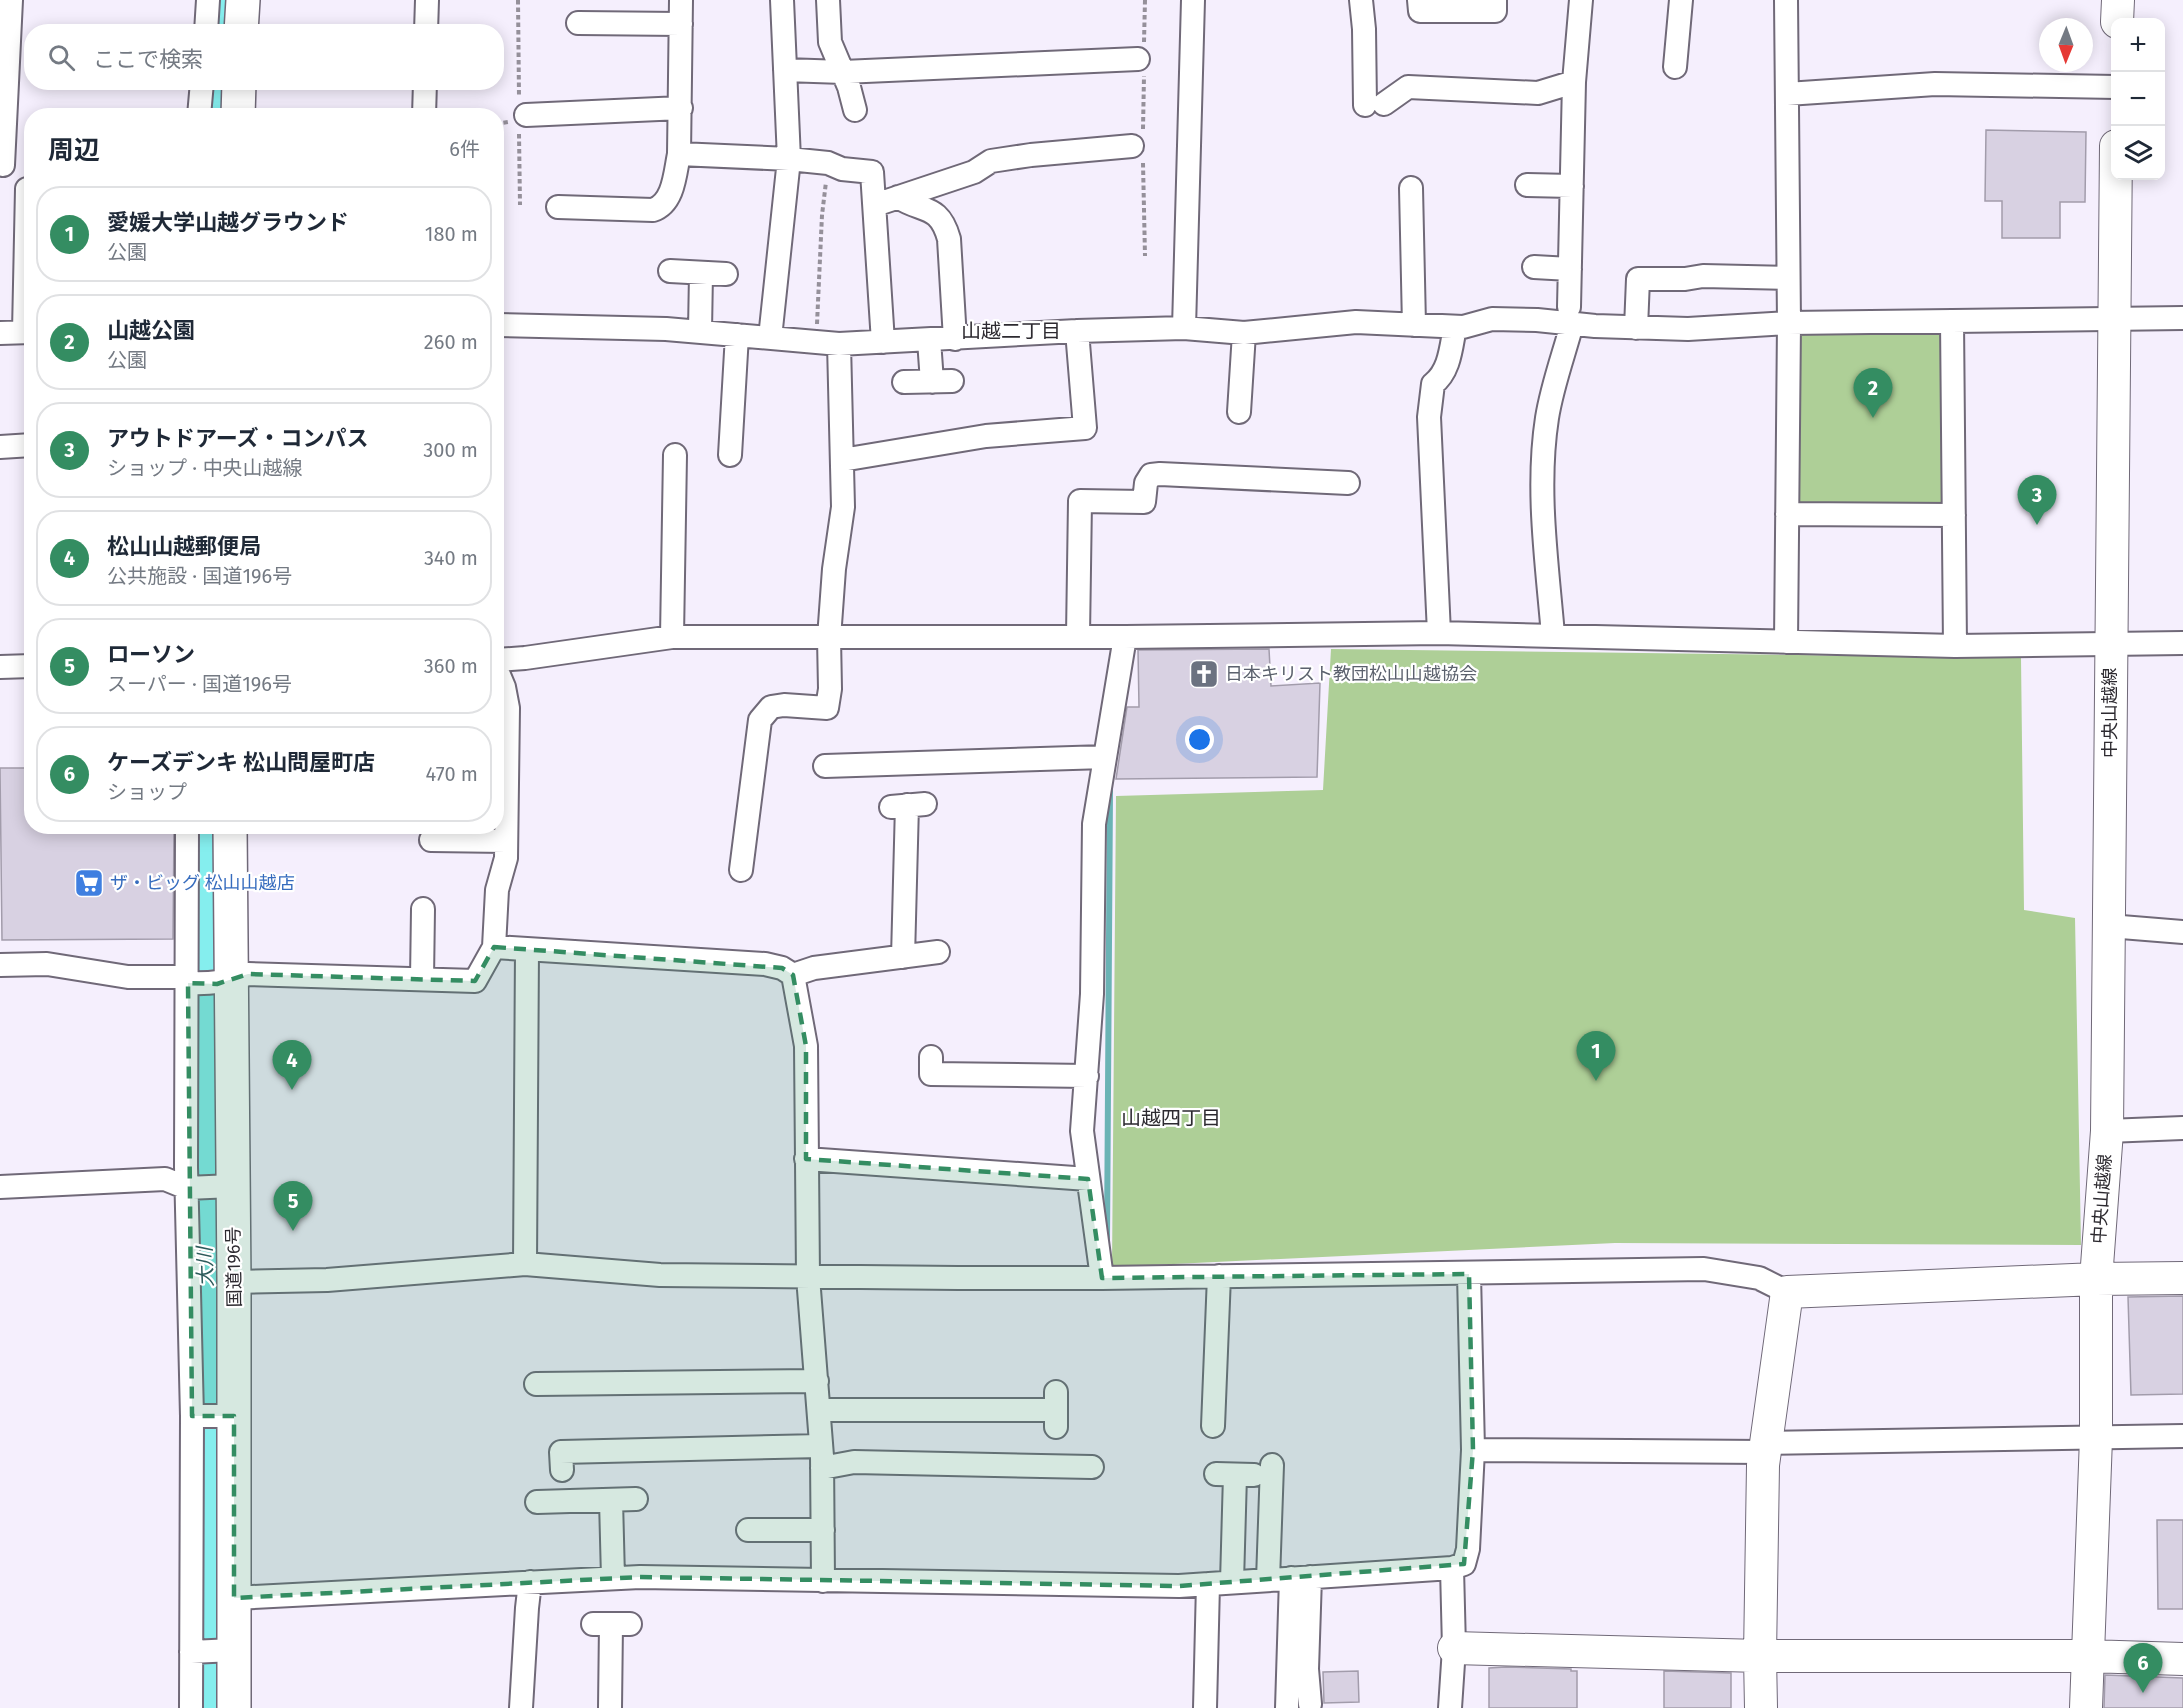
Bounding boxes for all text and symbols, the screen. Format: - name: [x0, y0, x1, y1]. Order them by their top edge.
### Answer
- north arrow: [2039, 18, 2093, 72]
- map controls: [2111, 18, 2165, 180]
- button: +: [2111, 18, 2165, 72]
- search box: [24, 24, 504, 90]
- icon: search: [45, 41, 78, 74]
- text: ここで検索: [93, 46, 203, 73]
- button: −: [2111, 72, 2165, 126]
- button: layers: [2111, 126, 2165, 180]
- text: 周辺: [48, 135, 100, 166]
- text: 6件: [449, 137, 480, 161]
- text: 愛媛大学山越グラウンド: [107, 209, 349, 236]
- text: 1: [65, 222, 74, 246]
- text: 180 m: [425, 222, 478, 246]
- text: 公園: [107, 240, 147, 264]
- text: 山越公園: [107, 317, 195, 344]
- district label: 山越二丁目: [961, 319, 1061, 343]
- text: 2: [64, 330, 75, 354]
- text: 260 m: [424, 330, 478, 354]
- text: 公園: [107, 348, 147, 372]
- pin: 2: [1854, 368, 1892, 418]
- text: アウトドアーズ・コンパス: [107, 425, 369, 452]
- text: 3: [64, 438, 75, 462]
- text: 300 m: [423, 438, 478, 462]
- text: ショップ · 中央山越線: [107, 456, 302, 480]
- pin: 3: [2018, 476, 2056, 525]
- text: 松山山越郵便局: [107, 533, 261, 560]
- text: 4: [64, 546, 75, 570]
- text: 340 m: [424, 546, 478, 570]
- text: 公共施設 · 国道196号: [107, 564, 292, 588]
- text: ローソン: [107, 641, 195, 668]
- text: 5: [64, 654, 75, 678]
- text: 360 m: [424, 654, 478, 678]
- church icon: 日本キリスト教団松山山越協会: [1188, 658, 1220, 690]
- place label: 日本キリスト教団松山山越協会: [1225, 663, 1477, 685]
- street label: 中央山越線: [2099, 668, 2121, 758]
- text: スーパー · 国道196号: [107, 672, 292, 696]
- your location: [1185, 725, 1214, 754]
- text: ケーズデンキ 松山問屋町店: [107, 749, 375, 776]
- text: 6: [64, 762, 75, 786]
- text: 470 m: [426, 762, 478, 786]
- text: ショップ: [107, 780, 187, 804]
- supermarket icon: ザ・ビッグ 松山山越店: [73, 867, 105, 899]
- place label: ザ・ビッグ 松山山越店: [110, 872, 295, 894]
- pin: 1: [1576, 1032, 1616, 1081]
- pin: 4: [272, 1040, 312, 1090]
- district label: 山越四丁目: [1121, 1106, 1221, 1130]
- street label: 中央山越線: [2088, 1153, 2116, 1245]
- pin: 5: [274, 1182, 312, 1231]
- street label: 国道196号: [222, 1226, 246, 1308]
- water label: 大川: [192, 1245, 218, 1287]
- pin: 6: [2124, 1644, 2162, 1693]

